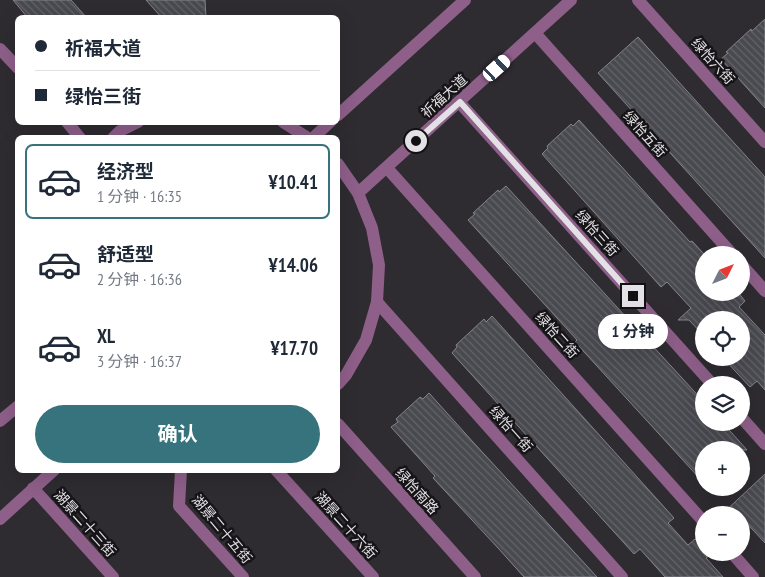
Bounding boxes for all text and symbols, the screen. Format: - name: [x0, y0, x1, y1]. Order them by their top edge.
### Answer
- street label: 绿怡六街: [688, 34, 738, 88]
- text: 祈福大道: [65, 36, 141, 60]
- car: [480, 52, 513, 84]
- street label: 祈福大道: [417, 71, 471, 121]
- text: 绿怡三街: [65, 84, 141, 108]
- street label: 绿怡五街: [620, 107, 670, 161]
- route start: [405, 130, 427, 152]
- icon: car: [37, 159, 82, 204]
- text: 经济型: [97, 159, 154, 183]
- text: ¥10.41: [269, 170, 318, 194]
- text: 1 分钟 · 16:35: [97, 186, 182, 206]
- street label: 绿怡三街: [572, 206, 622, 260]
- icon: car: [37, 242, 82, 287]
- text: 舒适型: [97, 242, 154, 266]
- north arrow: [695, 246, 750, 301]
- map controls: [695, 246, 750, 561]
- text: ¥14.06: [269, 253, 318, 277]
- text: 2 分钟 · 16:36: [97, 269, 182, 289]
- route end: [622, 285, 644, 307]
- street label: 绿怡二街: [532, 308, 582, 362]
- button: locate: [695, 311, 750, 366]
- callout: 1 分钟: [598, 314, 668, 348]
- text: 1 分钟: [612, 321, 654, 341]
- text: XL: [97, 324, 115, 348]
- icon: car: [37, 325, 82, 370]
- text: ¥17.70: [270, 336, 318, 360]
- text: 3 分钟 · 16:37: [97, 351, 182, 371]
- button: layers: [695, 376, 750, 431]
- street label: 绿怡一街: [486, 402, 536, 456]
- button: 确认: [35, 405, 320, 463]
- button: +: [695, 441, 750, 496]
- street label: 绿怡南路: [392, 464, 442, 518]
- street label: 湖景二十三街: [50, 486, 120, 560]
- street label: 湖景二十六街: [311, 488, 381, 562]
- street label: 湖景二十五街: [188, 491, 256, 567]
- button: −: [695, 506, 750, 561]

